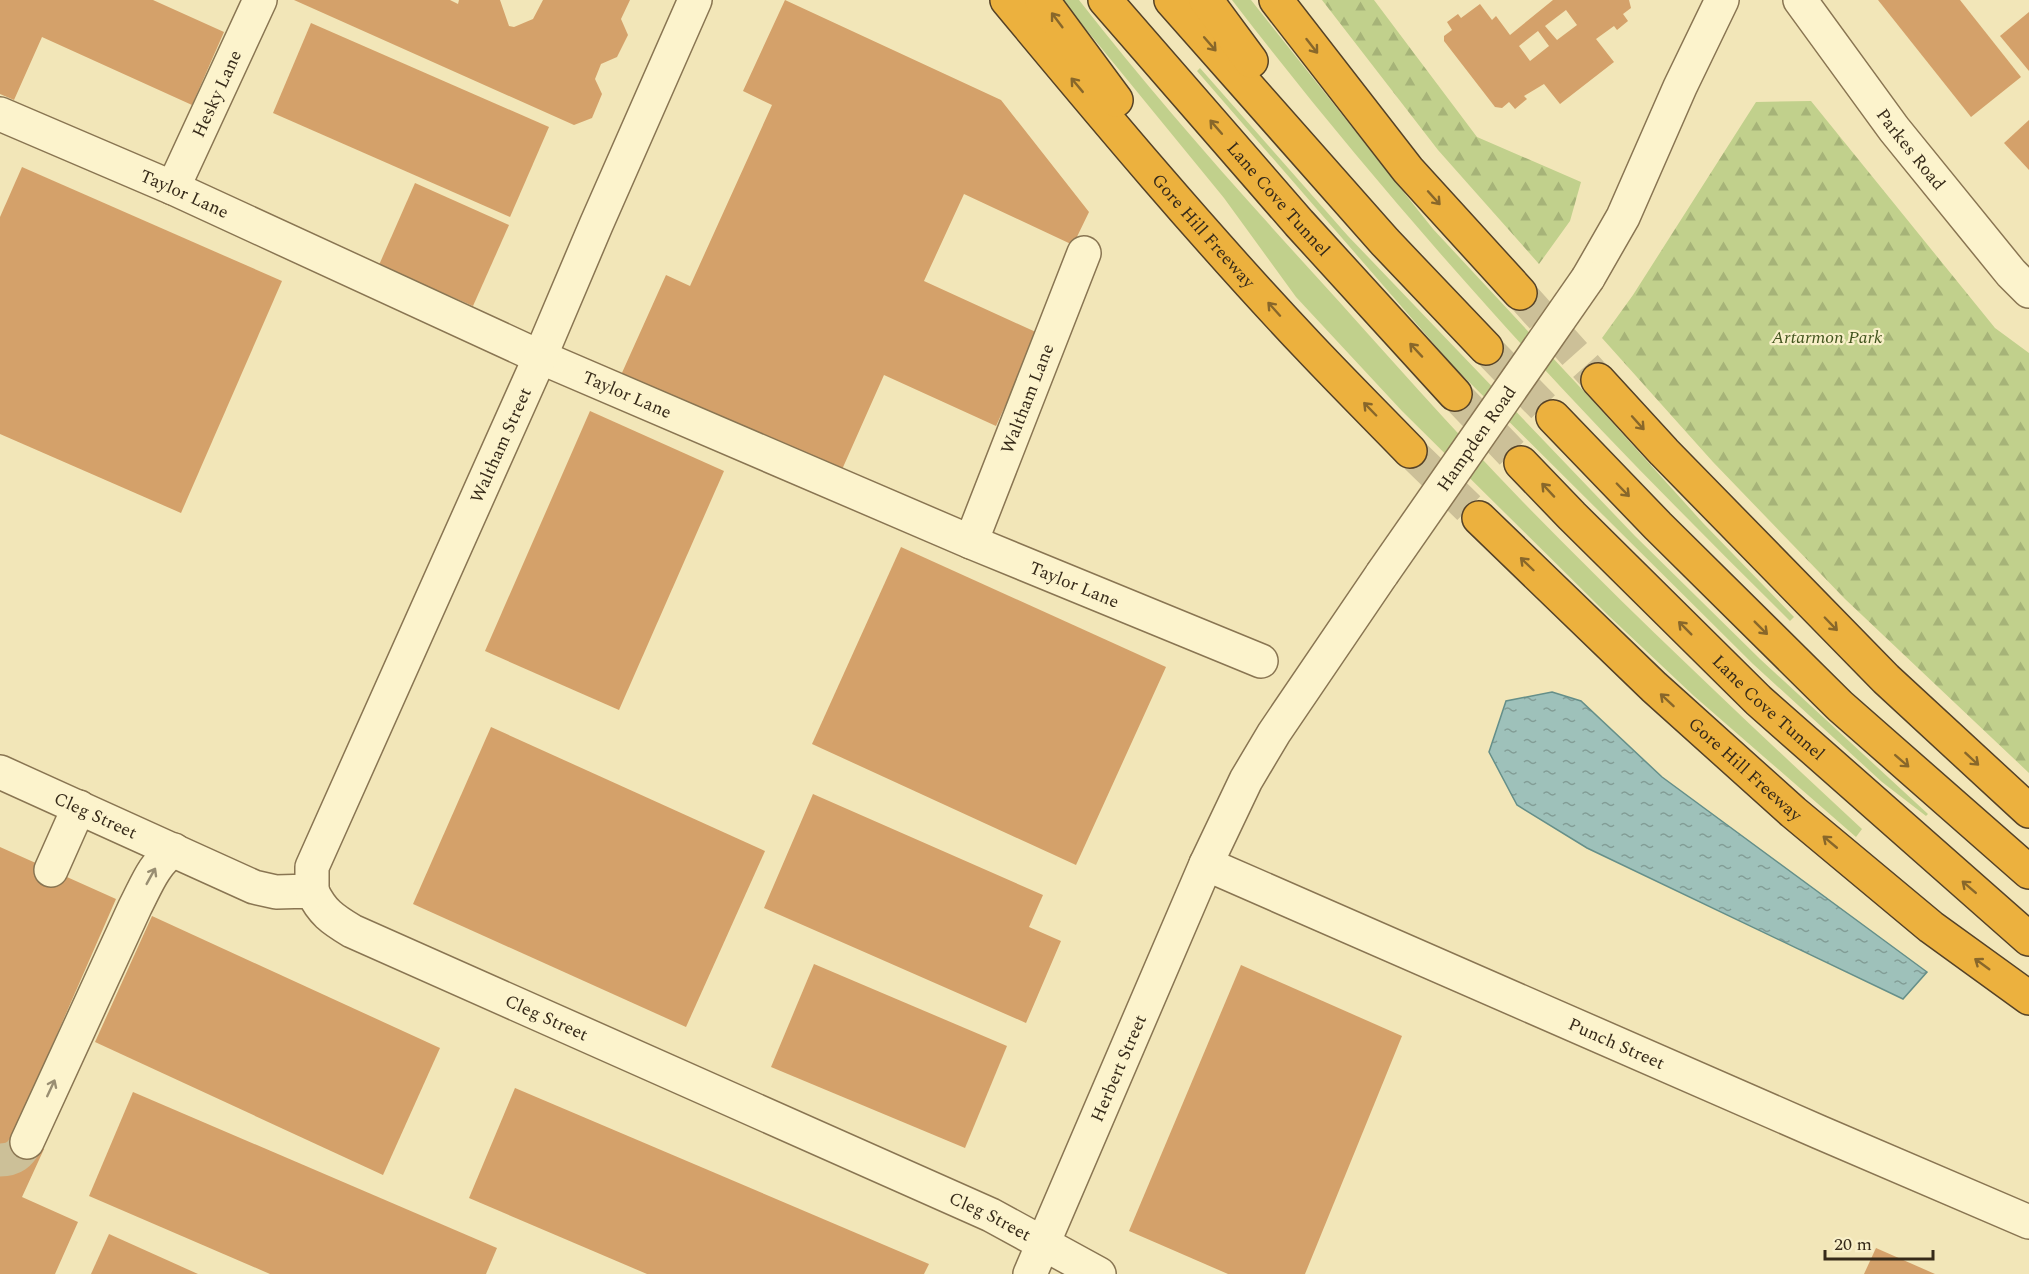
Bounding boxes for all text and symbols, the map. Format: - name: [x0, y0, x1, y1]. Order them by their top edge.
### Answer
- one-way arrow: [1051, 13, 1064, 29]
- one-way arrow: [1203, 36, 1217, 51]
- one-way arrow: [1305, 38, 1318, 54]
- street label: Hesky Lane: [185, 45, 249, 142]
- one-way arrow: [1071, 77, 1084, 93]
- street label: Parkes Road: [1870, 103, 1952, 196]
- one-way arrow: [1209, 120, 1223, 135]
- street label: Lane Cove Tunnel: [1220, 135, 1337, 263]
- street label: Taylor Lane: [136, 162, 233, 225]
- street label: Gore Hill Freeway: [1145, 167, 1263, 295]
- one-way arrow: [1427, 190, 1441, 205]
- one-way arrow: [1267, 301, 1281, 316]
- park label: Artarmon Park: [1771, 324, 1883, 351]
- street label: Waltham Lane: [993, 340, 1061, 458]
- one-way arrow: [1409, 343, 1423, 358]
- street label: Taylor Lane: [578, 363, 676, 426]
- street label: Hampden Road: [1430, 380, 1523, 497]
- street label: Waltham Street: [463, 383, 538, 507]
- one-way arrow: [1362, 402, 1377, 417]
- one-way arrow: [1631, 415, 1645, 430]
- one-way arrow: [1616, 482, 1630, 497]
- one-way arrow: [1540, 483, 1555, 498]
- street label: Taylor Lane: [1025, 554, 1123, 615]
- one-way arrow: [1519, 557, 1534, 572]
- one-way arrow: [1824, 616, 1839, 631]
- one-way arrow: [1753, 620, 1768, 635]
- one-way arrow: [1678, 621, 1693, 636]
- street label: Lane Cove Tunnel: [1706, 648, 1831, 767]
- one-way arrow: [1660, 693, 1675, 707]
- street label: Gore Hill Freeway: [1682, 710, 1809, 829]
- one-way arrow: [1964, 751, 1979, 765]
- one-way arrow: [1895, 754, 1910, 768]
- street label: Cleg Street: [50, 785, 142, 846]
- one-way arrow: [1822, 836, 1838, 849]
- one-way arrow: [145, 868, 157, 885]
- one-way arrow: [1962, 880, 1977, 894]
- one-way arrow: [1974, 958, 1990, 970]
- street label: Cleg Street: [501, 987, 593, 1048]
- street label: Herbert Street: [1083, 1010, 1153, 1126]
- street label: Punch Street: [1564, 1010, 1669, 1076]
- one-way arrow: [46, 1080, 58, 1098]
- street label: Cleg Street: [945, 1185, 1036, 1248]
- scale bar: [1825, 1223, 1933, 1261]
- text: 20 m: [1834, 1231, 1872, 1258]

